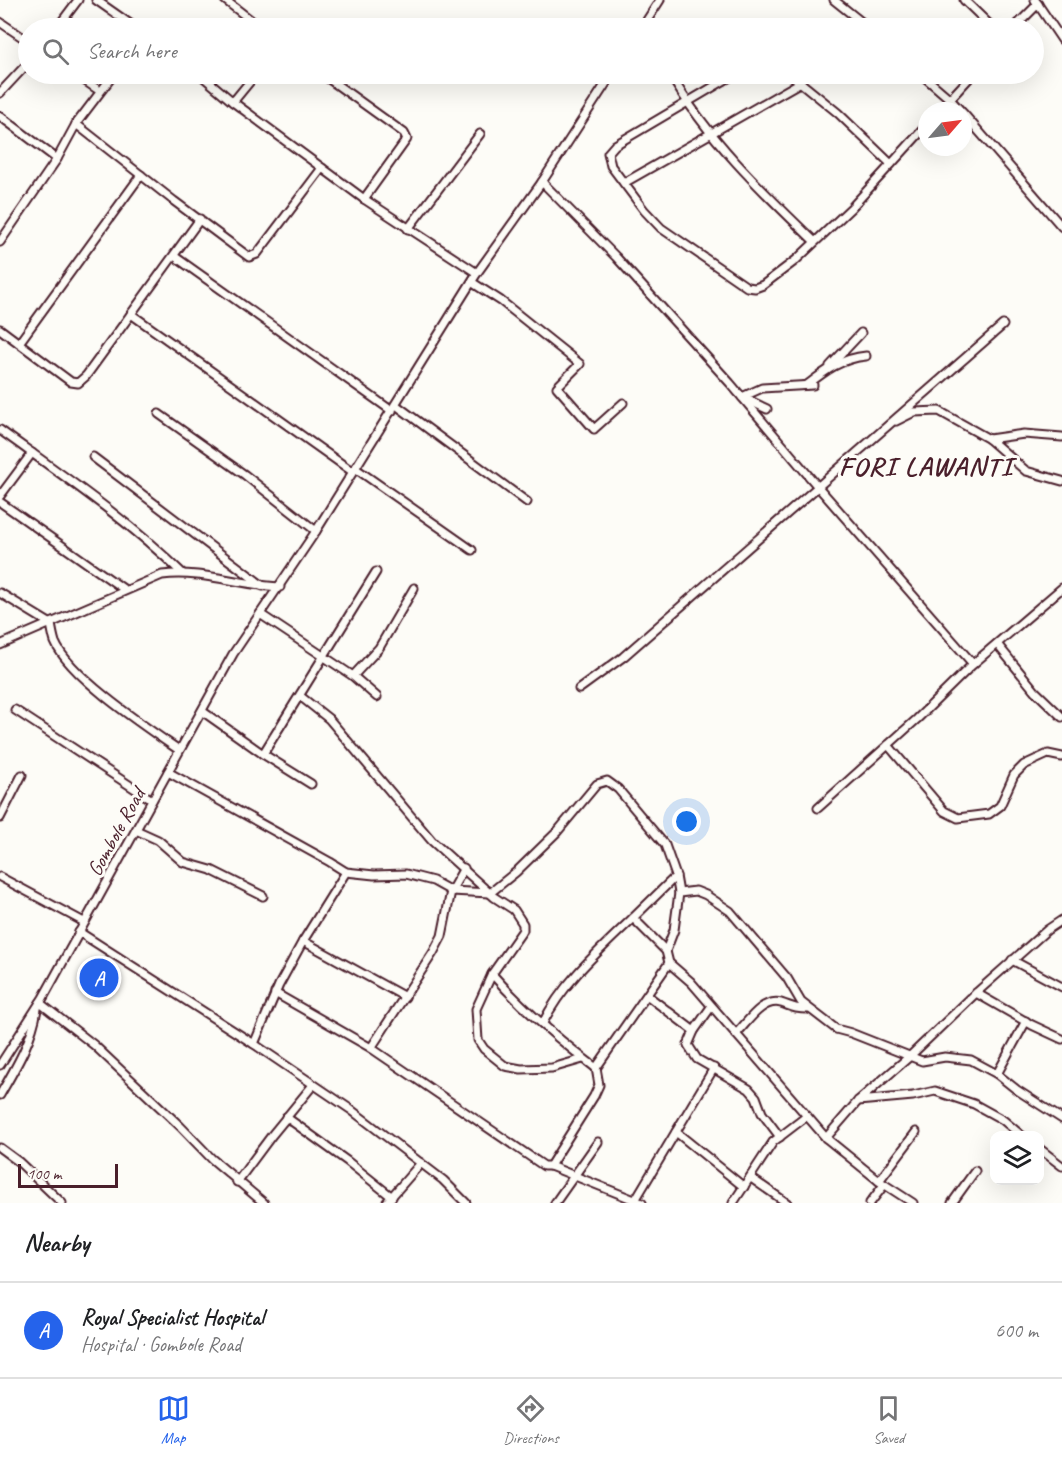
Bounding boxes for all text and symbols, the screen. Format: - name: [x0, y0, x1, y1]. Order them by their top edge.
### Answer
- search box: [18, 18, 1044, 84]
- icon: search: [39, 35, 72, 68]
- text: Search here: [87, 37, 177, 65]
- north arrow: [918, 102, 972, 156]
- district label: FORI LAWANTI: [839, 449, 1018, 483]
- street label: Gombole Road: [81, 780, 153, 881]
- your location: [672, 807, 701, 836]
- pin: A: [80, 956, 118, 1000]
- map controls: [990, 1131, 1044, 1185]
- button: layers: [990, 1131, 1044, 1185]
- scale bar: [18, 1161, 118, 1188]
- text: 100 m: [27, 1164, 61, 1184]
- text: Nearby: [24, 1226, 89, 1259]
- text: Royal Specialist Hospital: [81, 1304, 264, 1332]
- text: A: [38, 1318, 49, 1343]
- text: 600 m: [995, 1318, 1038, 1343]
- text: Hospital · Gombole Road: [81, 1332, 241, 1357]
- tab: Map: [157, 1392, 190, 1448]
- tab: Directions: [503, 1392, 559, 1448]
- tab: Saved: [872, 1392, 905, 1448]

